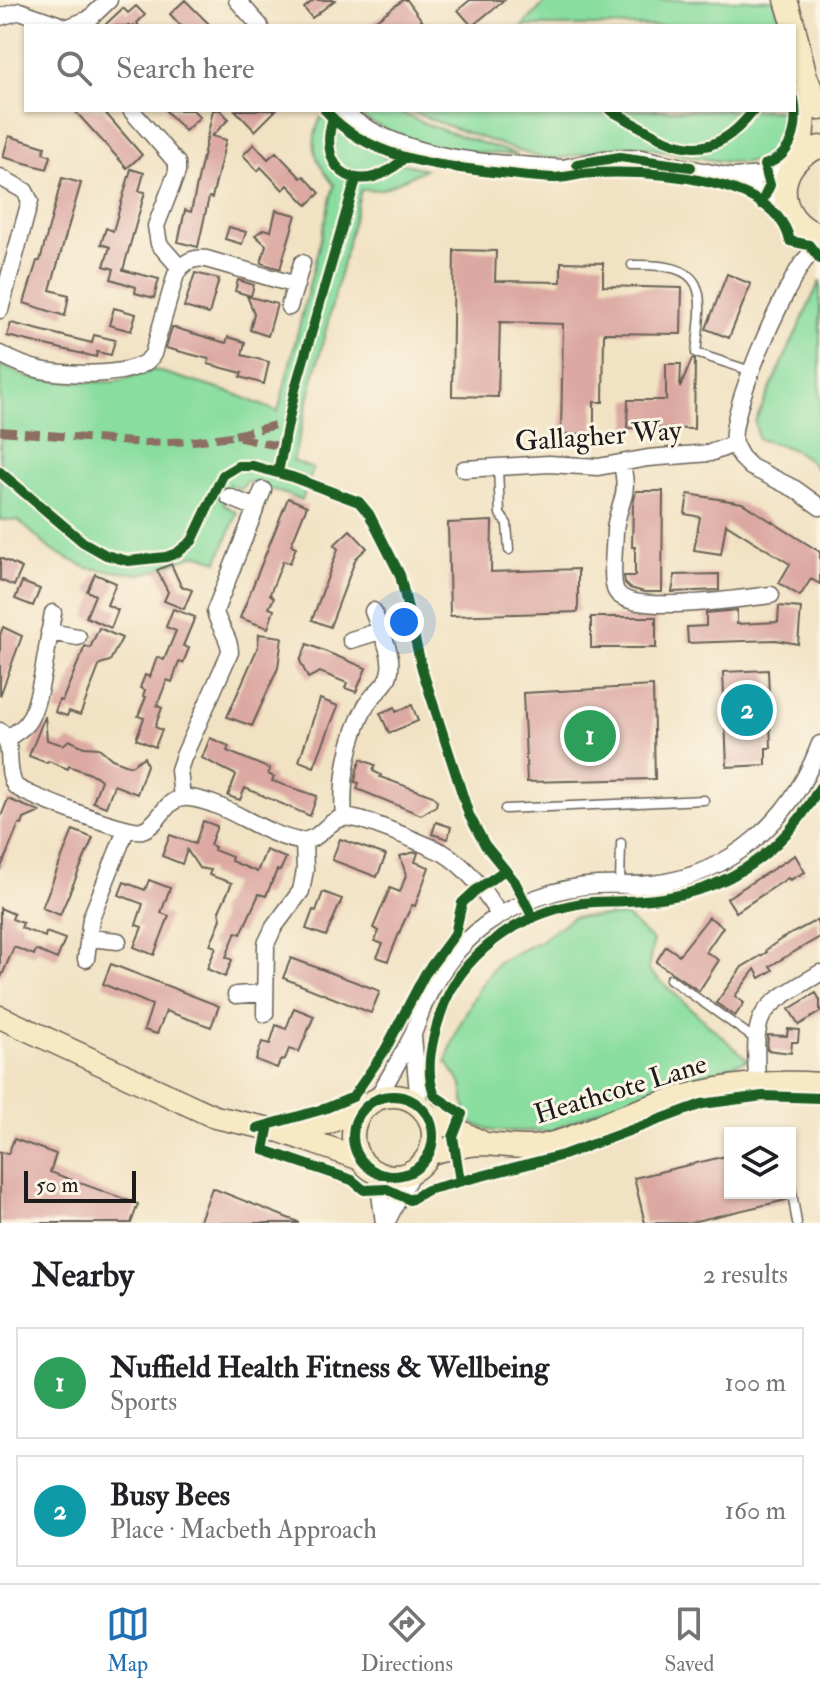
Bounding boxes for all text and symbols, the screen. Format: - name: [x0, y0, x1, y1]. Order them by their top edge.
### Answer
- search box: [24, 24, 796, 112]
- icon: search: [52, 46, 96, 90]
- text: Search here: [116, 50, 255, 87]
- street label: Gallagher Way: [514, 413, 683, 460]
- your location: [384, 602, 424, 642]
- pin: 2: [721, 680, 773, 740]
- pin: 1: [564, 706, 616, 766]
- street label: Heathcote Lane: [530, 1046, 711, 1132]
- map controls: [724, 1127, 796, 1199]
- button: layers: [724, 1127, 796, 1199]
- scale bar: [24, 1167, 136, 1203]
- text: 50 m: [36, 1171, 78, 1199]
- text: Nearby: [32, 1254, 134, 1297]
- text: 2 results: [703, 1259, 788, 1291]
- text: Nuffield Health Fitness & Wellbeing: [110, 1349, 549, 1386]
- text: 1: [55, 1367, 65, 1399]
- text: 100 m: [725, 1367, 786, 1399]
- text: Sports: [110, 1386, 177, 1418]
- text: Busy Bees: [110, 1477, 230, 1514]
- text: 2: [53, 1495, 67, 1527]
- text: 160 m: [725, 1495, 786, 1527]
- text: Place · Macbeth Approach: [110, 1514, 377, 1546]
- tab: Map: [106, 1602, 150, 1678]
- tab: Directions: [361, 1602, 453, 1678]
- tab: Saved: [664, 1602, 714, 1678]

